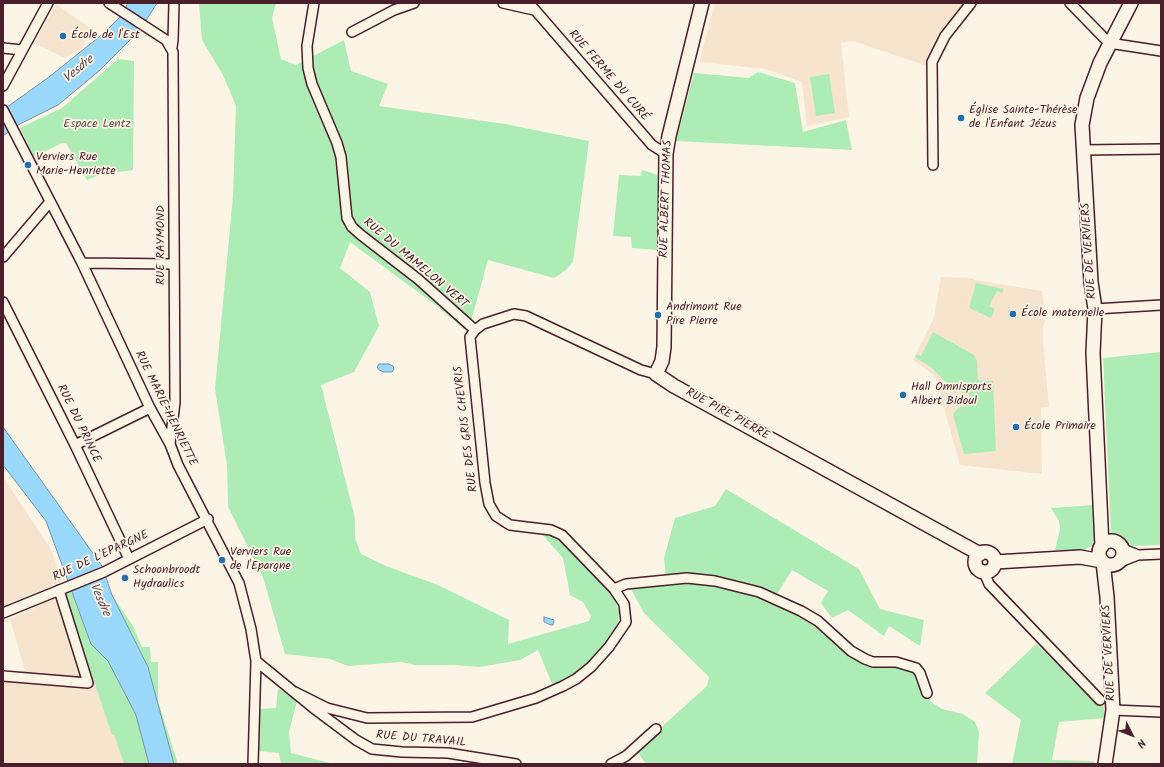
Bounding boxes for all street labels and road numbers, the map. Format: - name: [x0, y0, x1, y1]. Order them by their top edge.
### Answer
- street label: RUE FERME DU CURÉ: [565, 28, 651, 124]
- street label: RUE ALBERT THOMAS: [658, 140, 676, 258]
- street label: RUE DE VERVIERS: [1079, 202, 1101, 300]
- street label: RUE RAYMOND: [155, 205, 169, 285]
- street label: RUE DU MAMELON VERT: [360, 216, 470, 312]
- street label: RUE MARIE-HENRIETTE: [131, 349, 199, 469]
- street label: RUE DES GRIS CHEVRIS: [452, 365, 482, 493]
- street label: RUE DU PRINCE: [53, 383, 103, 465]
- street label: RUE PIRE PIERRE: [683, 386, 771, 444]
- street label: RUE DE L'EPARGNE: [51, 528, 151, 586]
- street label: RUE DE VERVIERS: [1100, 604, 1120, 702]
- street label: RUE DU TRAVAIL: [375, 729, 467, 751]

